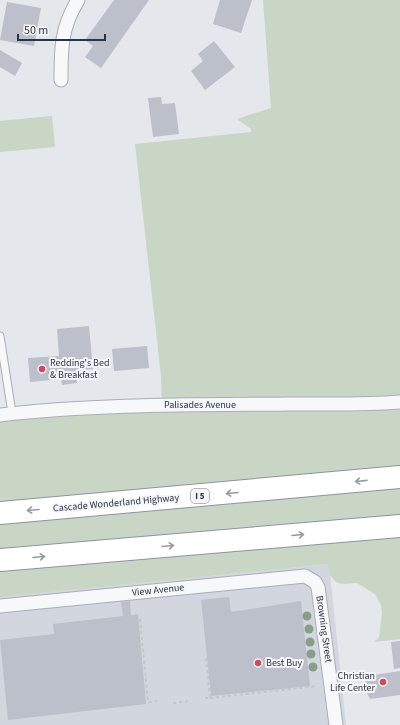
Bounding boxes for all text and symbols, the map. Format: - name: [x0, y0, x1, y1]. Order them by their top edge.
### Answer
- scale bar: [18, 16, 105, 42]
- text: 50 m: [24, 22, 48, 39]
- place label: Redding's Bed & Breakfast: [50, 356, 110, 382]
- marker: Redding's Bed & Breakfast: [37, 364, 47, 374]
- street label: Palisades Avenue: [164, 398, 236, 412]
- one-way arrow: [355, 477, 368, 484]
- road number: I 5: [191, 489, 209, 503]
- one-way arrow: [226, 489, 239, 497]
- street label: Cascade Wonderland Highway: [52, 490, 180, 515]
- one-way arrow: [26, 507, 39, 514]
- one-way arrow: [291, 531, 304, 538]
- one-way arrow: [161, 542, 174, 549]
- one-way arrow: [32, 553, 45, 561]
- street label: View Avenue: [131, 580, 185, 600]
- street label: Browning Street: [312, 595, 336, 664]
- place label: Best Buy: [266, 656, 303, 670]
- marker: Best Buy: [253, 658, 263, 668]
- place label: Christian Life Center: [330, 669, 376, 695]
- marker: Christian Life Center: [378, 677, 388, 687]

